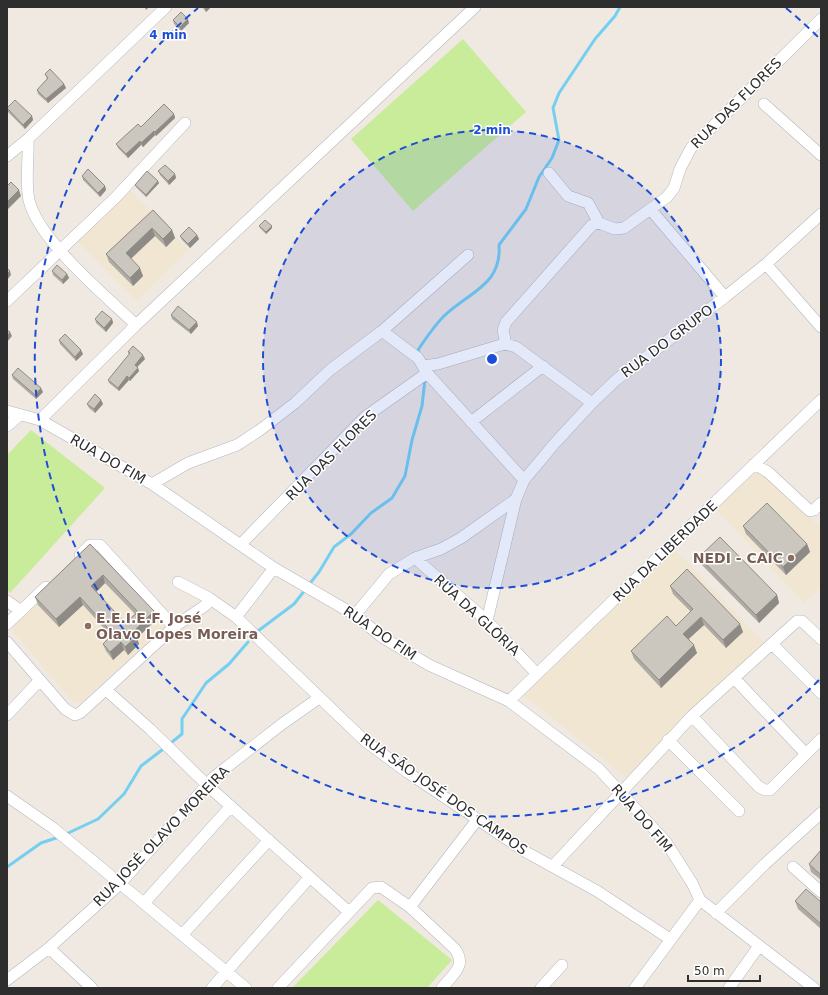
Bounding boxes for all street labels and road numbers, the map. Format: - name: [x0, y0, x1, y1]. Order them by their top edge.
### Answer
- street label: RUA DAS FLORES: [687, 54, 785, 152]
- street label: RUA DO GRUPO: [618, 301, 716, 381]
- street label: RUA DAS FLORES: [282, 406, 380, 504]
- street label: RUA DO FIM: [67, 431, 149, 487]
- street label: RUA DA LIBERDADE: [610, 497, 720, 605]
- street label: RUA DA GLÓRIA: [431, 571, 524, 659]
- street label: RUA DO FIM: [340, 603, 420, 663]
- street label: RUA SÃO JOSÉ DOS CAMPOS: [357, 730, 531, 858]
- street label: RUA JOSÉ OLAVO MOREIRA: [90, 762, 233, 909]
- street label: RUA DO FIM: [608, 781, 676, 855]

